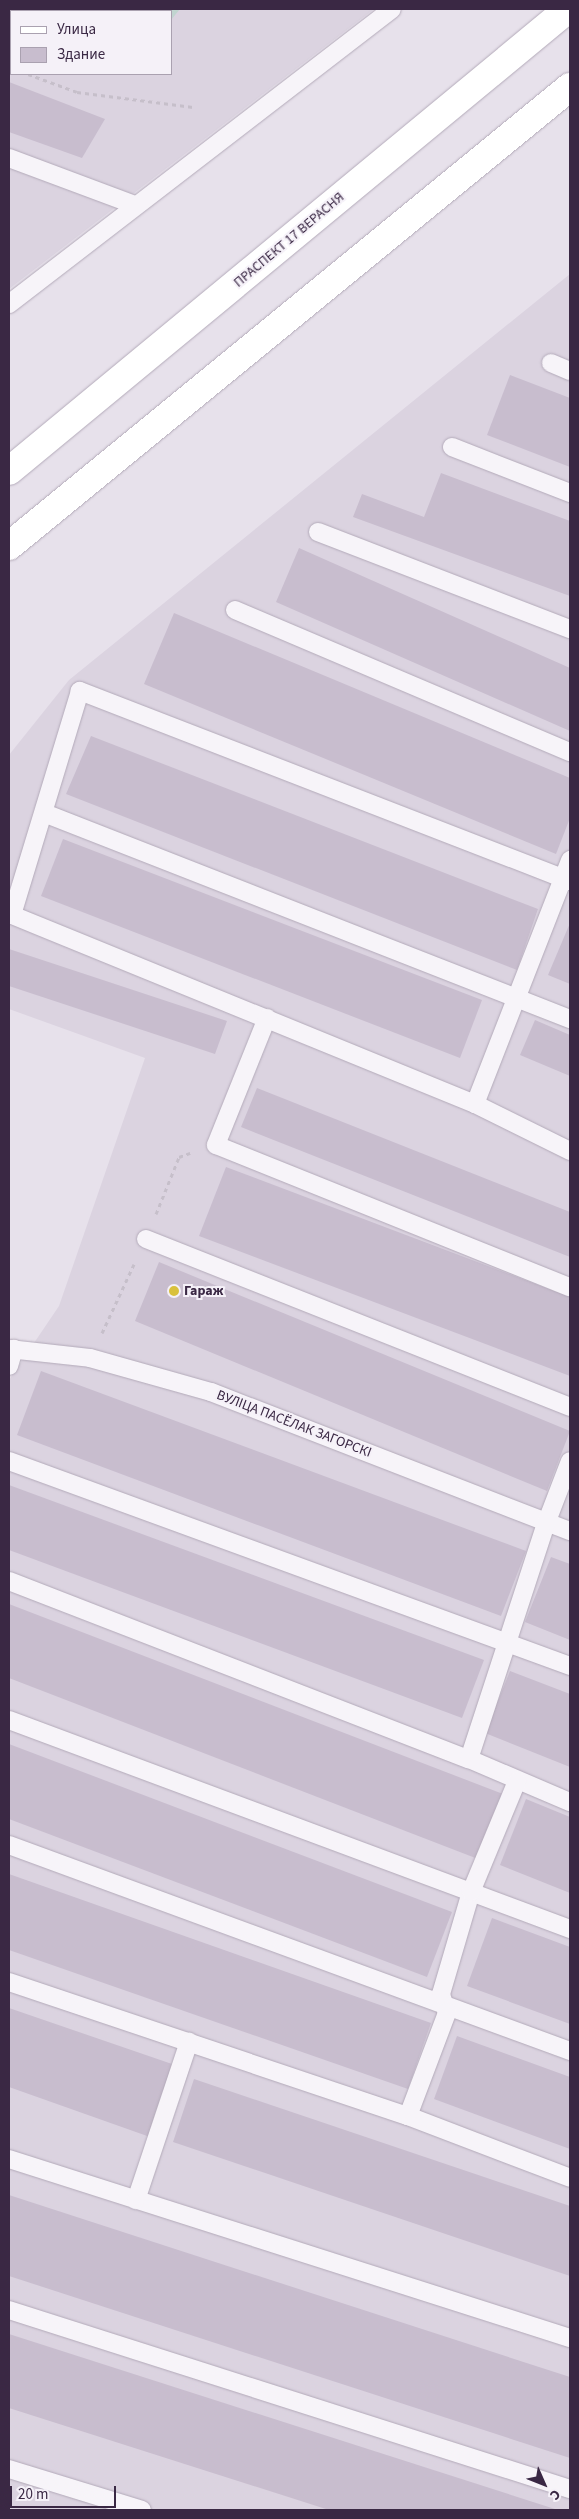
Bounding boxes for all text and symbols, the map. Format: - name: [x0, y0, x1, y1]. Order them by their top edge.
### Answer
- legend: [10, 10, 172, 75]
- text: Улица: [57, 19, 96, 40]
- text: Здание: [57, 44, 105, 65]
- street label: ПРАСПЕКТ 17 ВЕРАСНЯ: [230, 189, 348, 291]
- place label: Гараж: [184, 1283, 223, 1299]
- marker: Гараж: [168, 1285, 180, 1297]
- street label: ВУЛІЦА ПАСЁЛАК ЗАГОРСКІ: [214, 1387, 374, 1461]
- north arrow: [519, 2459, 569, 2509]
- scale bar: [12, 2476, 119, 2508]
- text: 20 m: [18, 2484, 48, 2505]
- text: С: [545, 2485, 565, 2504]

